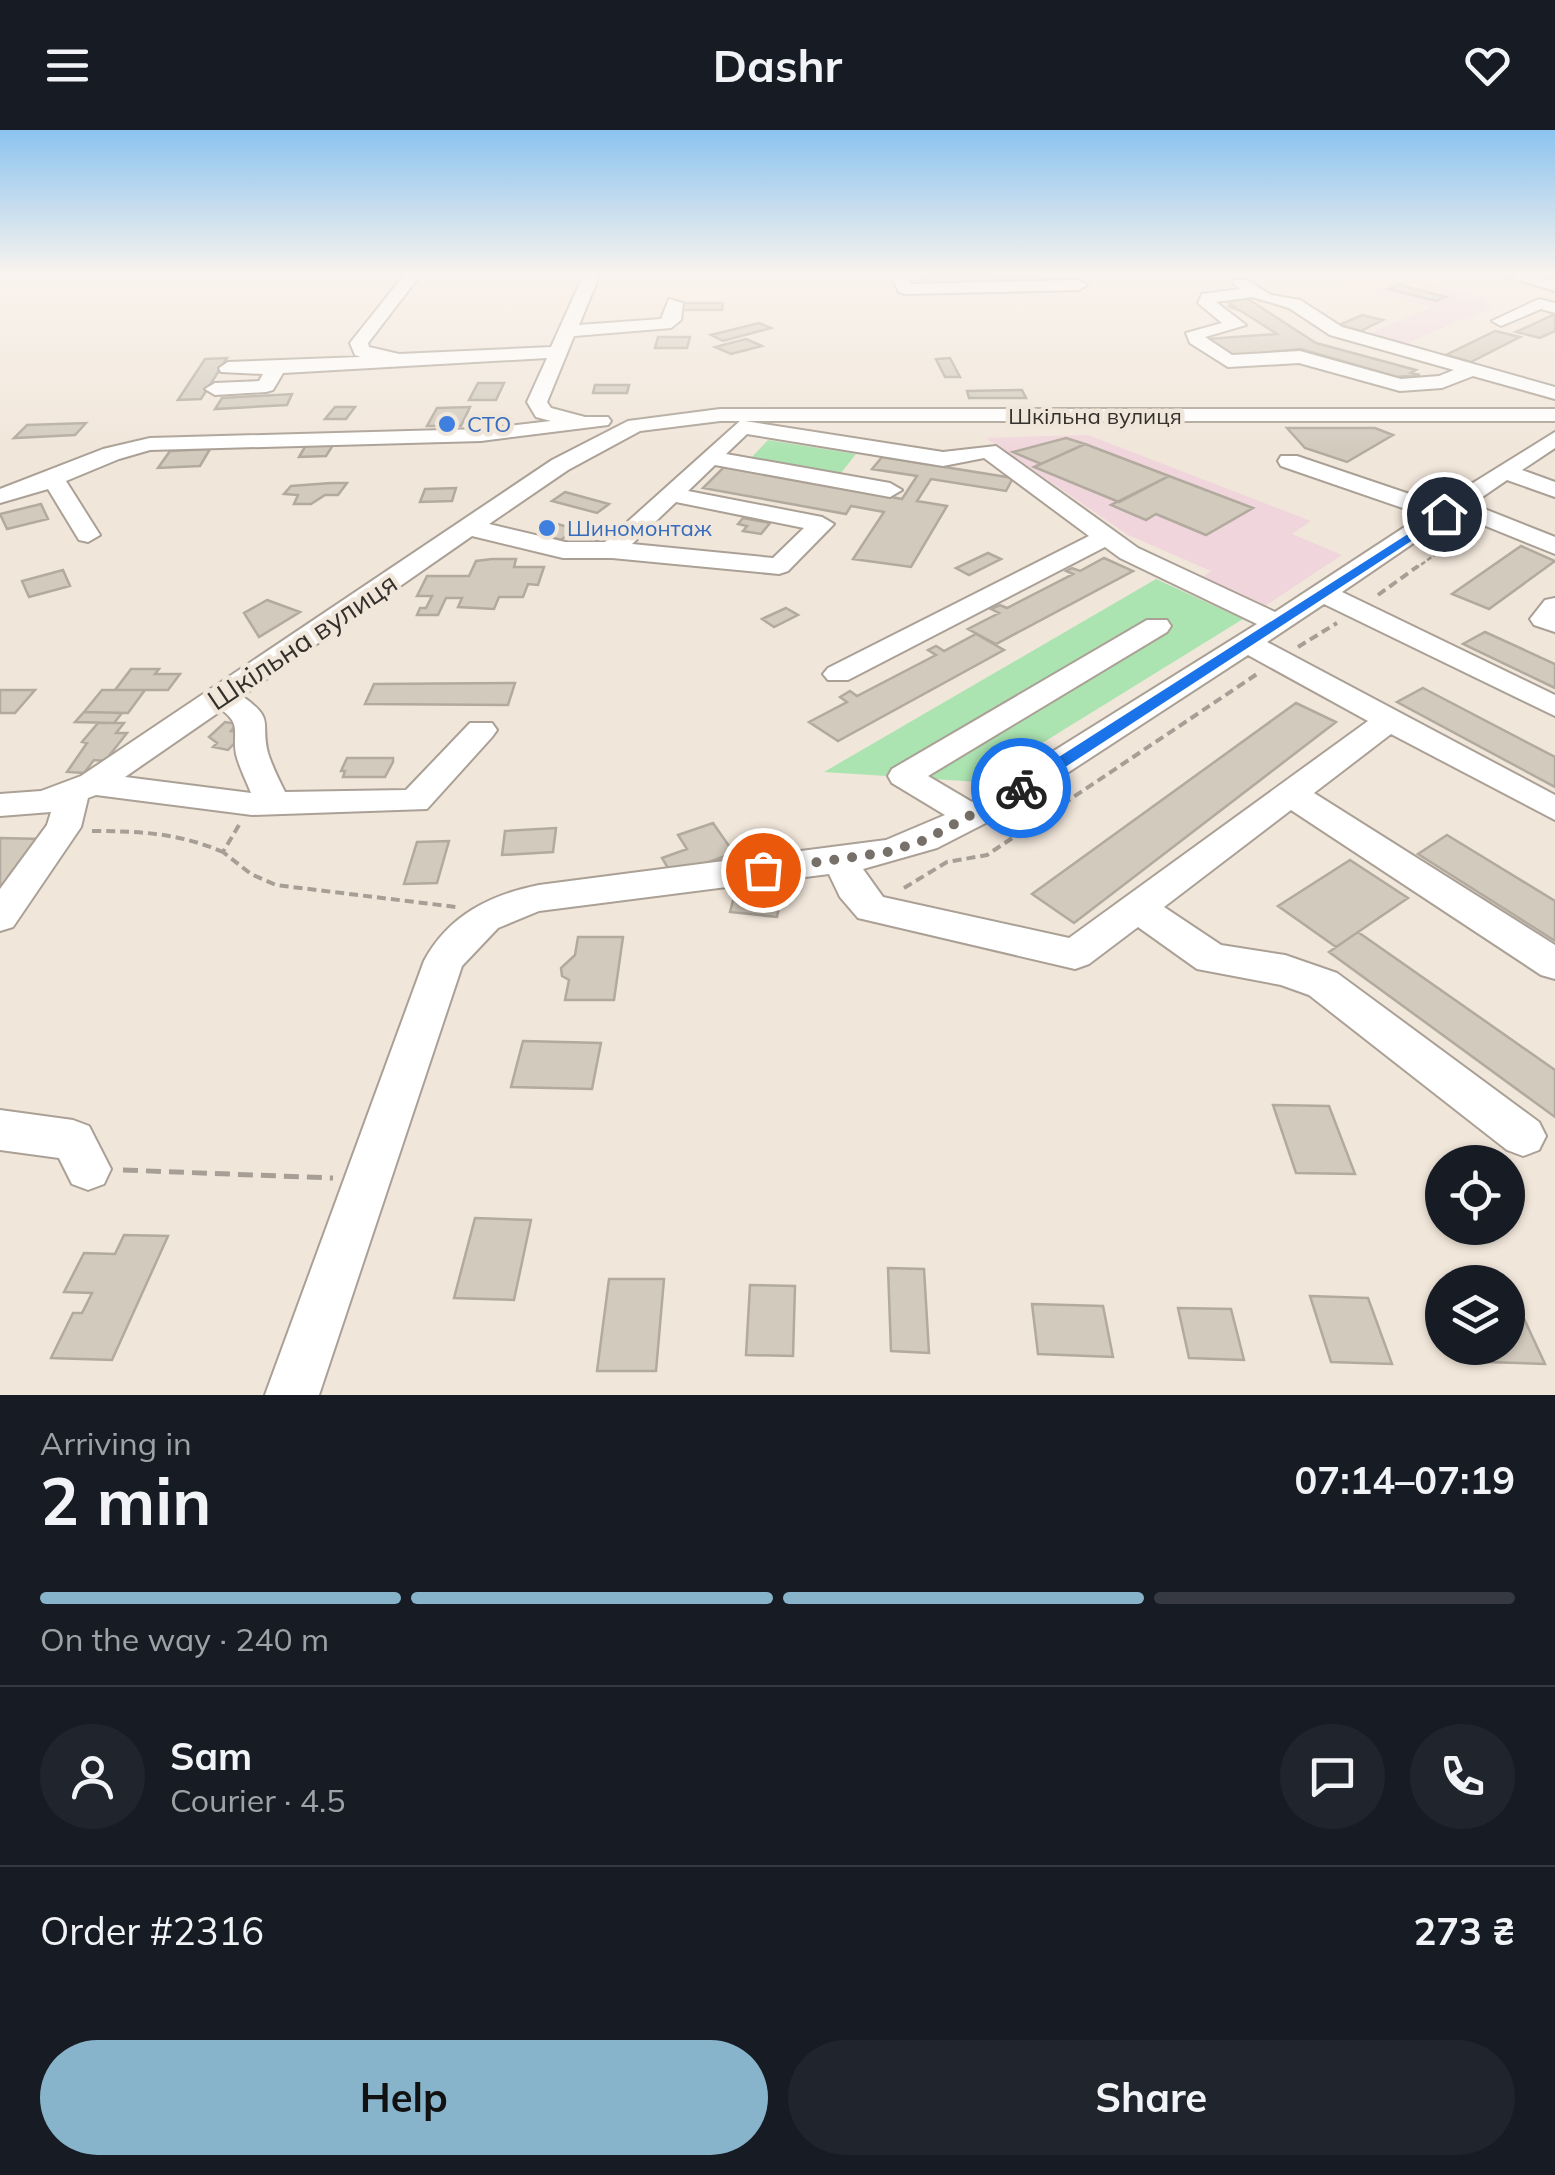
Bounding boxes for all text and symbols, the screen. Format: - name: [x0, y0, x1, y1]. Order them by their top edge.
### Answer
- text: Dashr: [713, 37, 842, 93]
- icon: menu: [40, 38, 95, 93]
- icon: heart: [1460, 38, 1515, 93]
- street label: Шкільна вулиця: [1008, 402, 1182, 430]
- place label: СТО: [467, 410, 511, 438]
- marker: СТО: [436, 413, 458, 435]
- pin: [1402, 472, 1487, 557]
- icon: home: [1417, 487, 1472, 542]
- place label: Шиномонтаж: [567, 514, 712, 542]
- marker: Шиномонтаж: [536, 517, 558, 539]
- street label: Шкільна вулиця: [201, 565, 403, 717]
- courier: [971, 738, 1071, 838]
- icon: bike: [994, 761, 1049, 816]
- pin: [721, 828, 806, 913]
- icon: bag: [736, 843, 791, 898]
- map controls: [1425, 1145, 1525, 1365]
- button: locate: [1425, 1145, 1525, 1245]
- button: layers: [1425, 1265, 1525, 1365]
- text: Arriving in: [40, 1423, 192, 1463]
- text: 07:14–07:19: [1295, 1456, 1515, 1504]
- text: 2 min: [40, 1460, 211, 1541]
- text: On the way · 240 m: [40, 1619, 329, 1659]
- button: person: [40, 1724, 145, 1829]
- button: chat: [1280, 1724, 1385, 1829]
- button: phone: [1410, 1724, 1515, 1829]
- text: Sam: [170, 1732, 252, 1780]
- text: Courier · 4.5: [170, 1780, 346, 1820]
- text: Order #2316: [40, 1907, 264, 1955]
- text: 273 ₴: [1413, 1907, 1515, 1955]
- button: Help: [40, 2040, 768, 2155]
- button: Share: [788, 2040, 1515, 2155]

